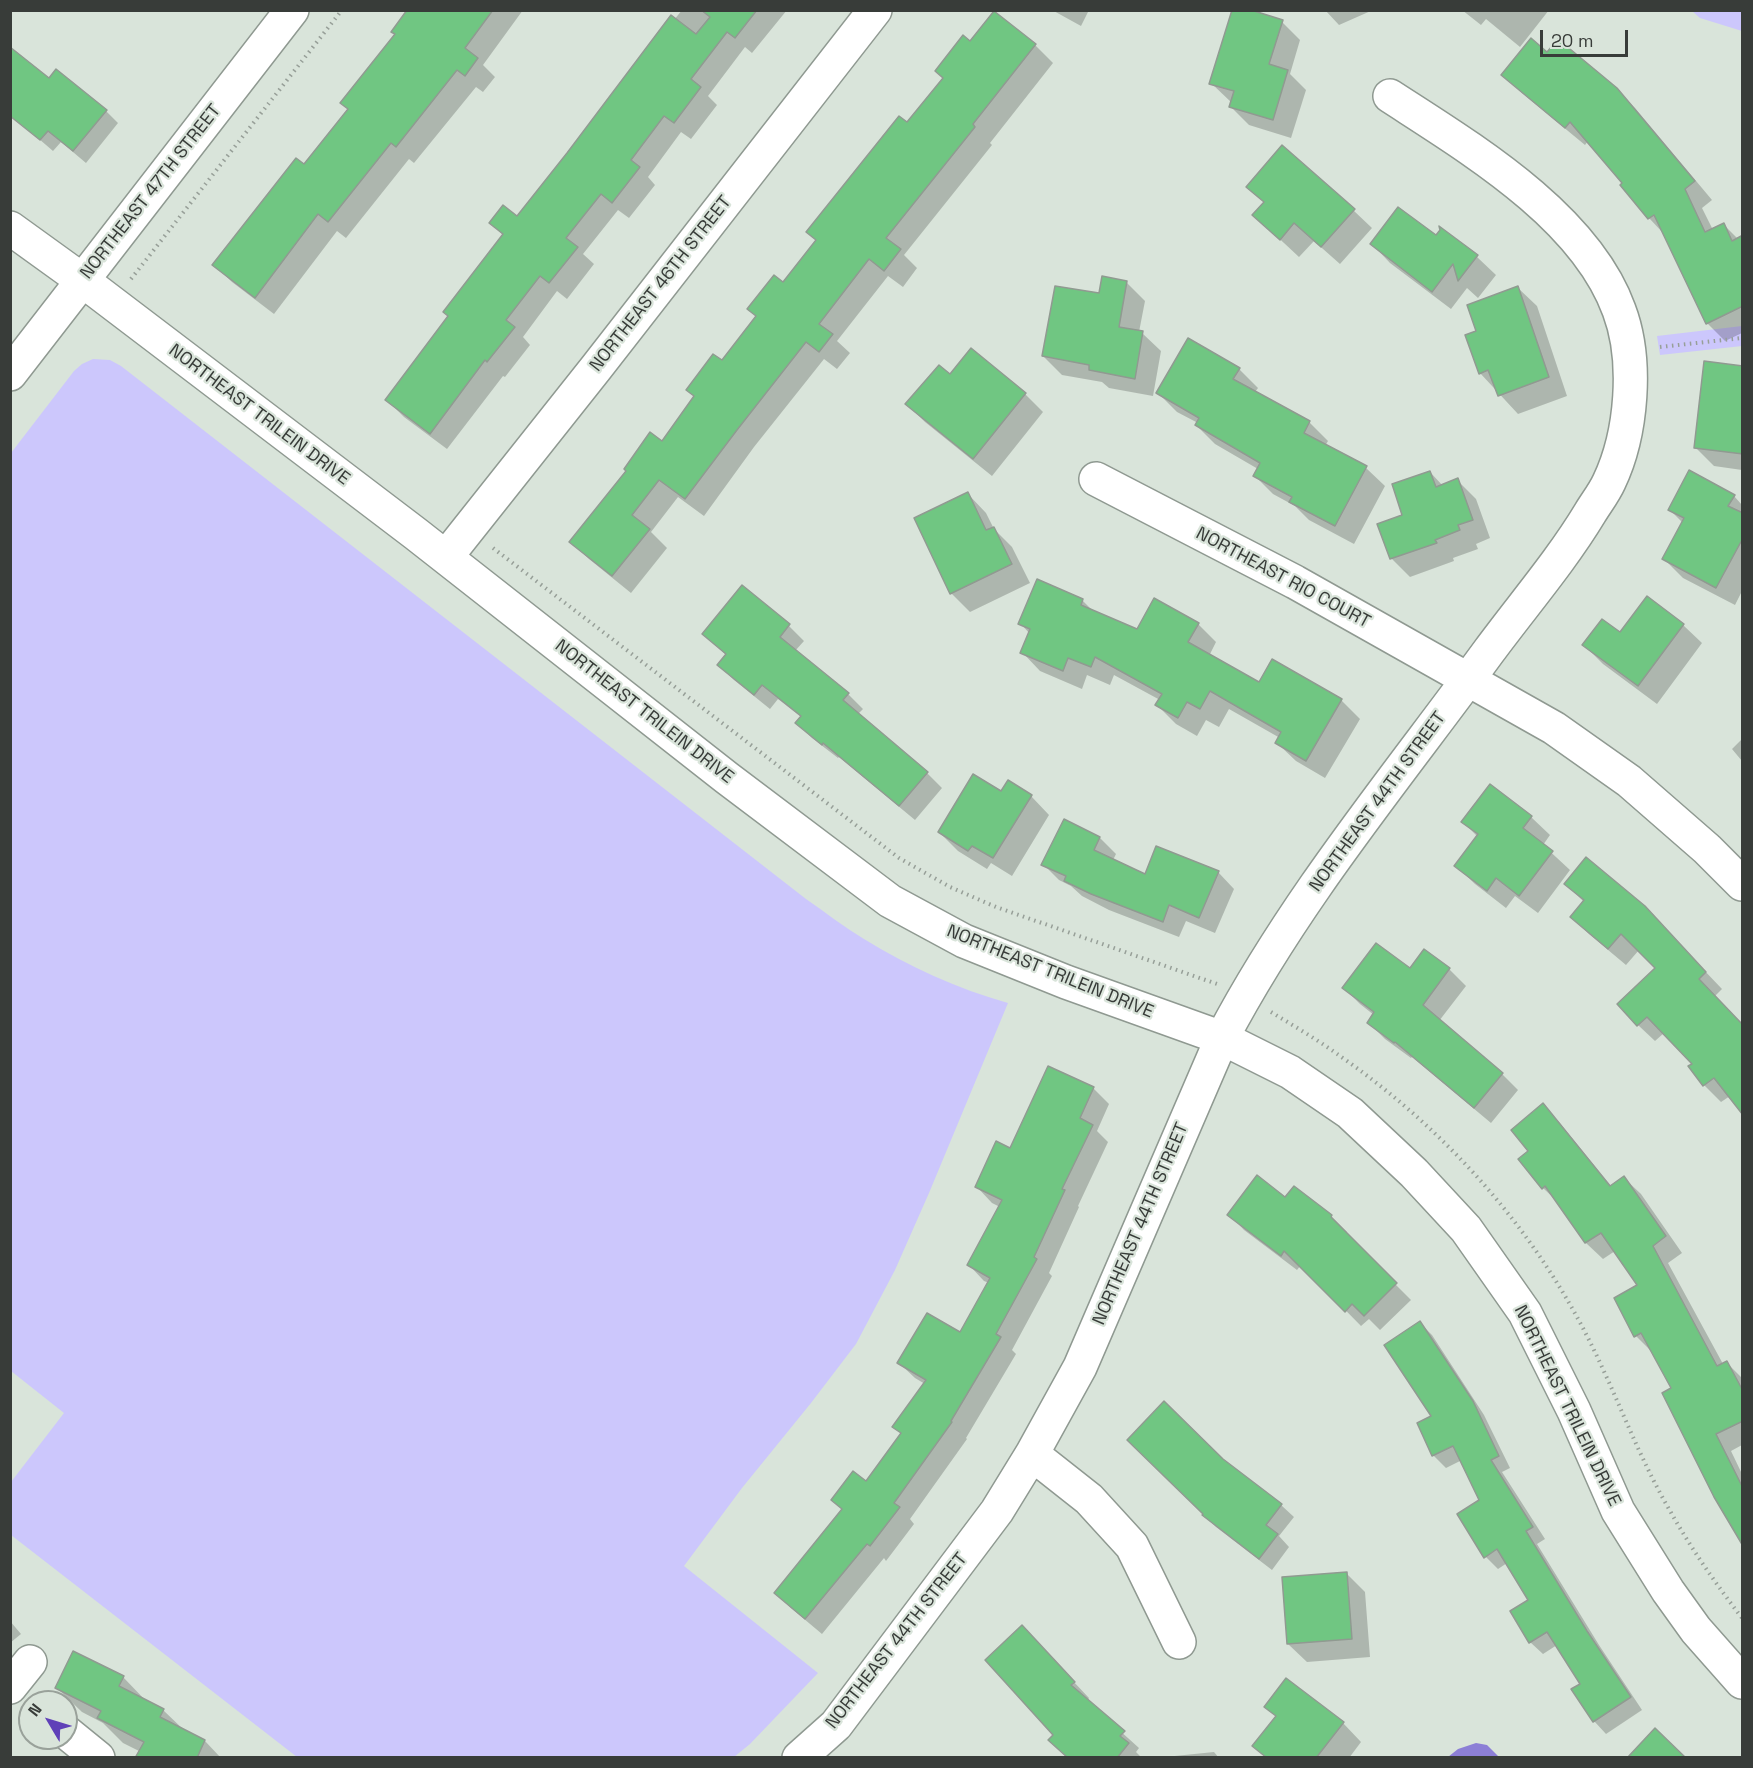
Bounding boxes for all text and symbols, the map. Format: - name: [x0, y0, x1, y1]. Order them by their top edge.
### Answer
- scale bar: [1543, 18, 1632, 56]
- text: 20 m: [1551, 29, 1594, 52]
- street label: NORTHEAST 47TH STREET: [76, 100, 226, 284]
- street label: NORTHEAST 46TH STREET: [586, 192, 736, 376]
- street label: NORTHEAST TRILEIN DRIVE: [164, 340, 354, 490]
- street label: NORTHEAST RIO COURT: [1192, 523, 1374, 633]
- street label: NORTHEAST TRILEIN DRIVE: [550, 635, 738, 789]
- street label: NORTHEAST 44TH STREET: [1305, 708, 1451, 896]
- street label: NORTHEAST TRILEIN DRIVE: [944, 921, 1156, 1023]
- street label: NORTHEAST 44TH STREET: [1089, 1120, 1193, 1328]
- street label: NORTHEAST TRILEIN DRIVE: [1509, 1302, 1625, 1510]
- street label: NORTHEAST 44TH STREET: [822, 1549, 972, 1733]
- north arrow: [18, 1690, 78, 1750]
- text: N: [23, 1699, 47, 1721]

